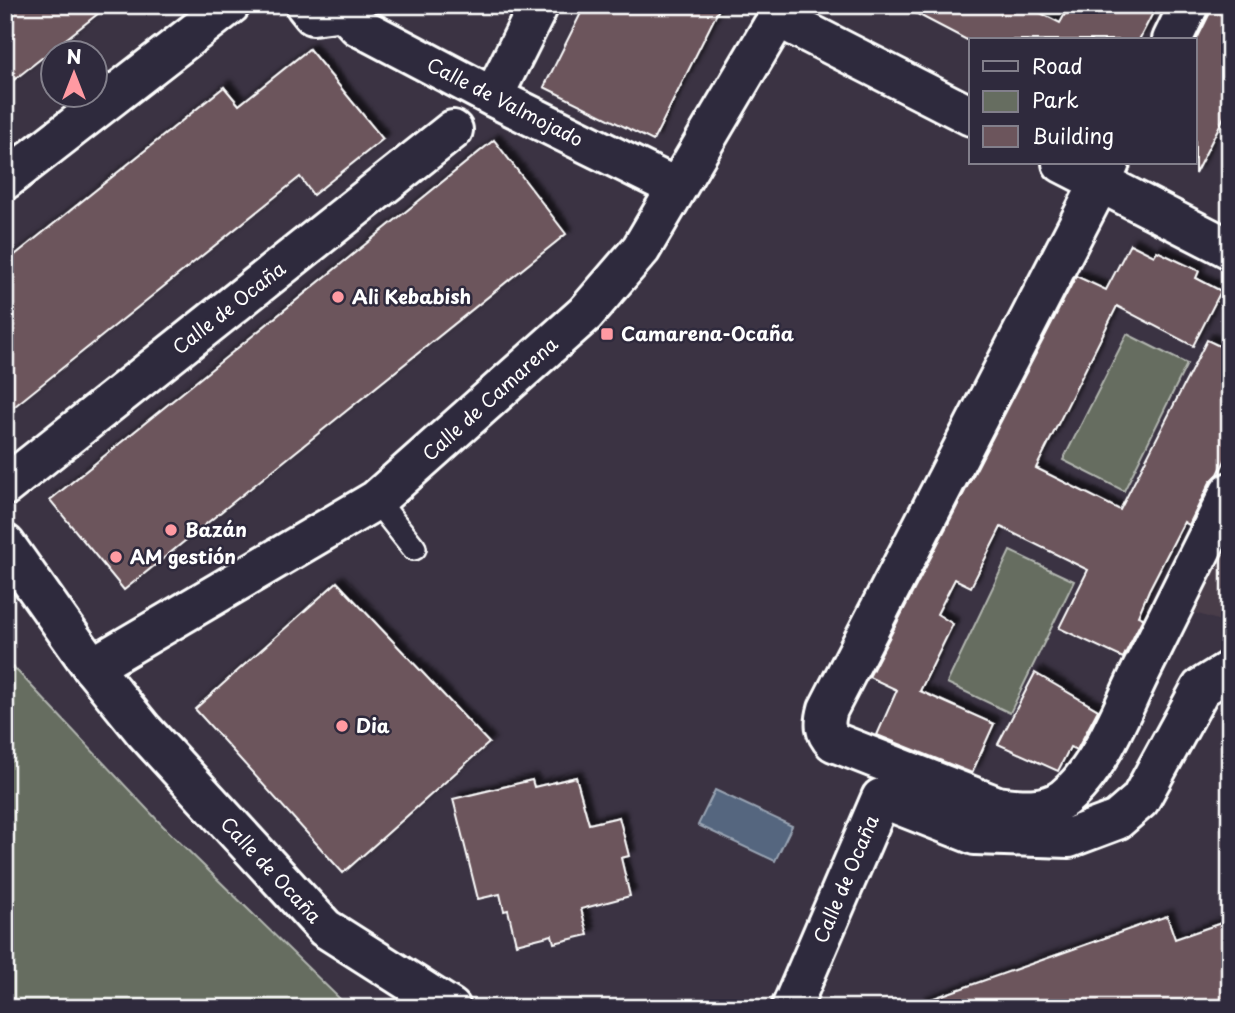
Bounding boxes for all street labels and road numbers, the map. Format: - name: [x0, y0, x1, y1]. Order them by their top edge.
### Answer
- street label: Calle de Valmojado: [423, 50, 588, 153]
- street label: Calle de Ocaña: [166, 254, 291, 360]
- street label: Calle de Camarena: [415, 330, 563, 467]
- street label: Calle de Ocaña: [215, 810, 329, 929]
- street label: Calle de Ocaña: [805, 810, 885, 947]

